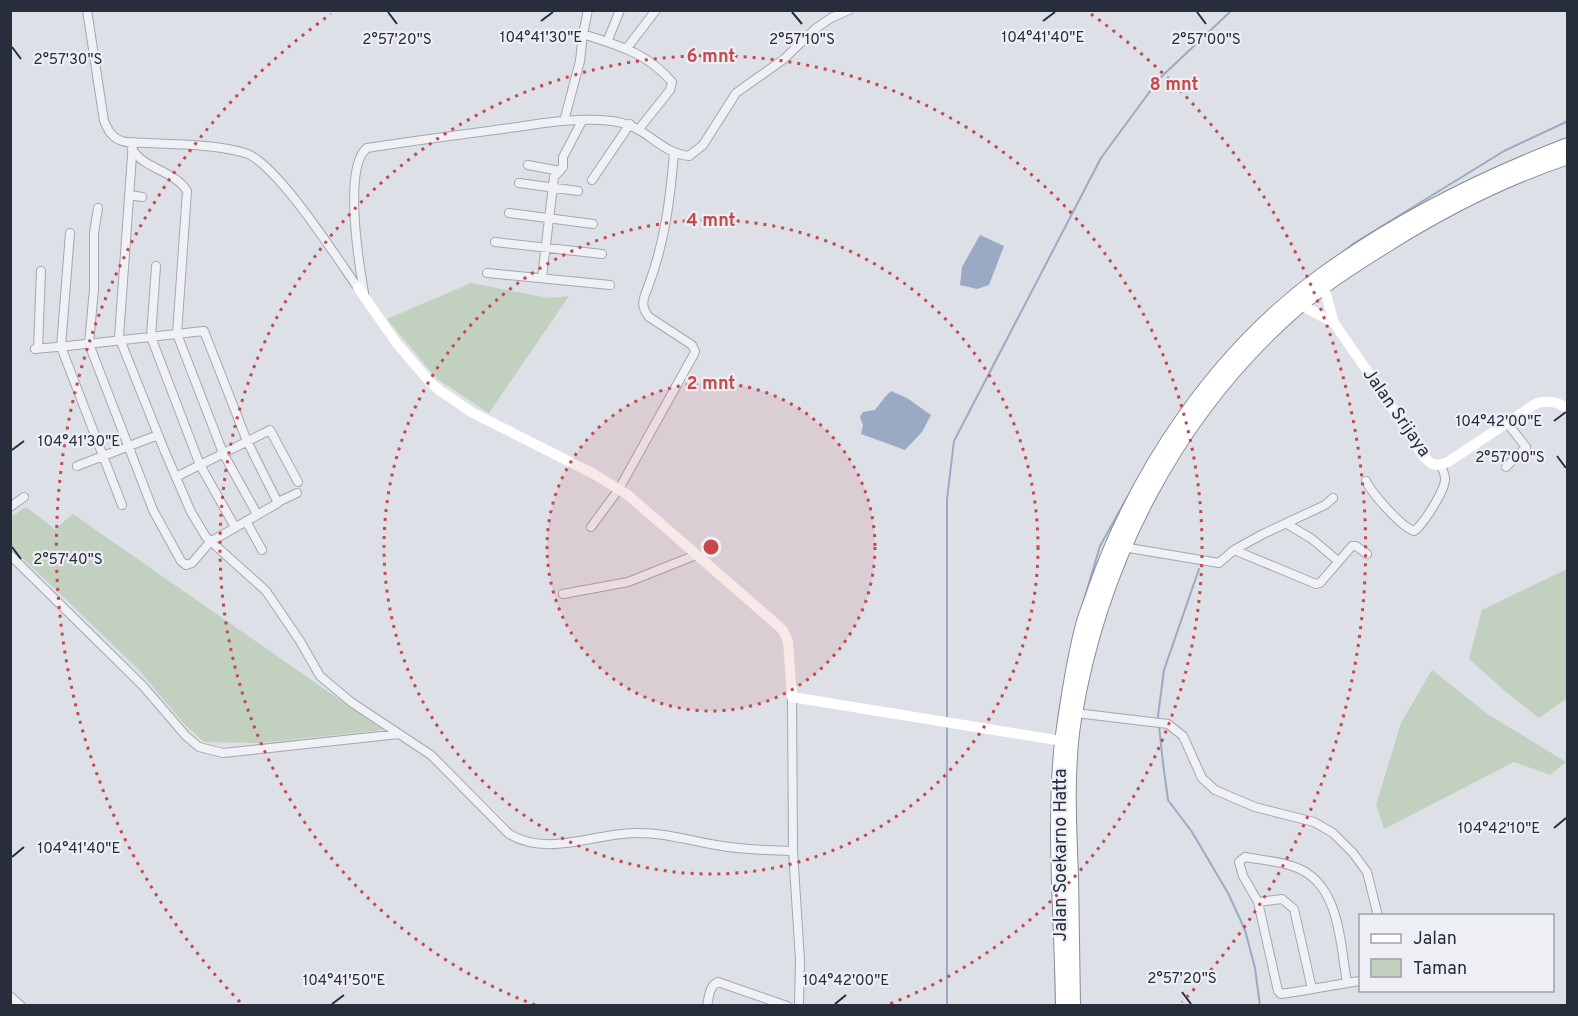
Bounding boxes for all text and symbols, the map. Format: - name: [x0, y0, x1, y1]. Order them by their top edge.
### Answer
- text: 104°41'30"E: [500, 29, 582, 48]
- text: 104°41'40"E: [1002, 29, 1084, 48]
- text: 2°57'20"S: [362, 31, 432, 50]
- text: 2°57'10"S: [769, 31, 835, 50]
- text: 2°57'00"S: [1171, 31, 1241, 50]
- text: 6 mnt: [687, 46, 735, 69]
- text: 2°57'30"S: [33, 51, 103, 70]
- text: 8 mnt: [1149, 74, 1199, 97]
- text: 4 mnt: [686, 210, 736, 233]
- street label: Jalan Srijaya: [1357, 364, 1435, 462]
- text: 2 mnt: [687, 373, 735, 396]
- text: 104°42'00"E: [1456, 413, 1542, 432]
- text: 104°41'30"E: [38, 433, 120, 452]
- text: 2°57'00"S: [1475, 449, 1545, 468]
- centre of rings: [701, 537, 721, 557]
- text: 2°57'40"S: [33, 551, 103, 570]
- street label: Jalan Soekarno Hatta: [1050, 769, 1073, 941]
- text: 104°42'10"E: [1458, 820, 1540, 839]
- text: 104°41'40"E: [38, 840, 120, 859]
- legend: [1359, 914, 1554, 992]
- text: Jalan: [1413, 928, 1457, 951]
- text: Taman: [1413, 958, 1467, 981]
- text: 2°57'20"S: [1147, 970, 1217, 989]
- text: 104°41'50"E: [303, 972, 385, 991]
- text: 104°42'00"E: [803, 972, 889, 991]

